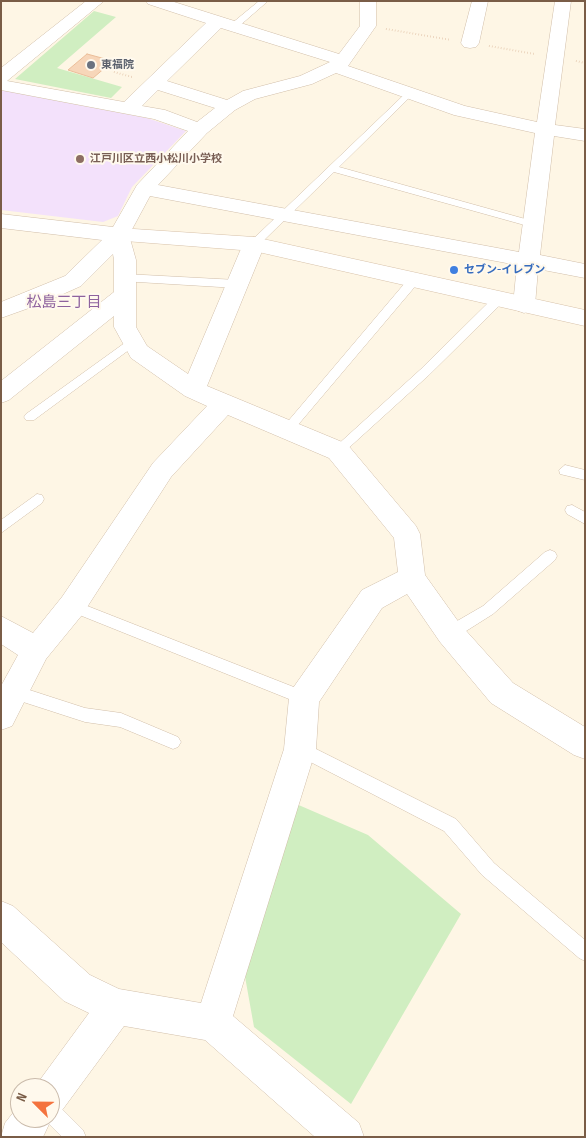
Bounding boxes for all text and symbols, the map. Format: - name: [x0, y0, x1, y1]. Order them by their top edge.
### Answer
- place label: 東福院: [101, 58, 134, 72]
- marker: 東福院: [85, 59, 97, 71]
- place label: 江戸川区立西小松川小学校: [90, 152, 222, 166]
- marker: 江戸川区立西小松川小学校: [74, 153, 86, 165]
- place label: セブン-イレブン: [464, 263, 545, 277]
- marker: セブン-イレブン: [448, 264, 460, 276]
- district label: 松島三丁目: [27, 294, 101, 312]
- north arrow: [10, 1078, 60, 1128]
- text: N: [12, 1091, 31, 1104]

